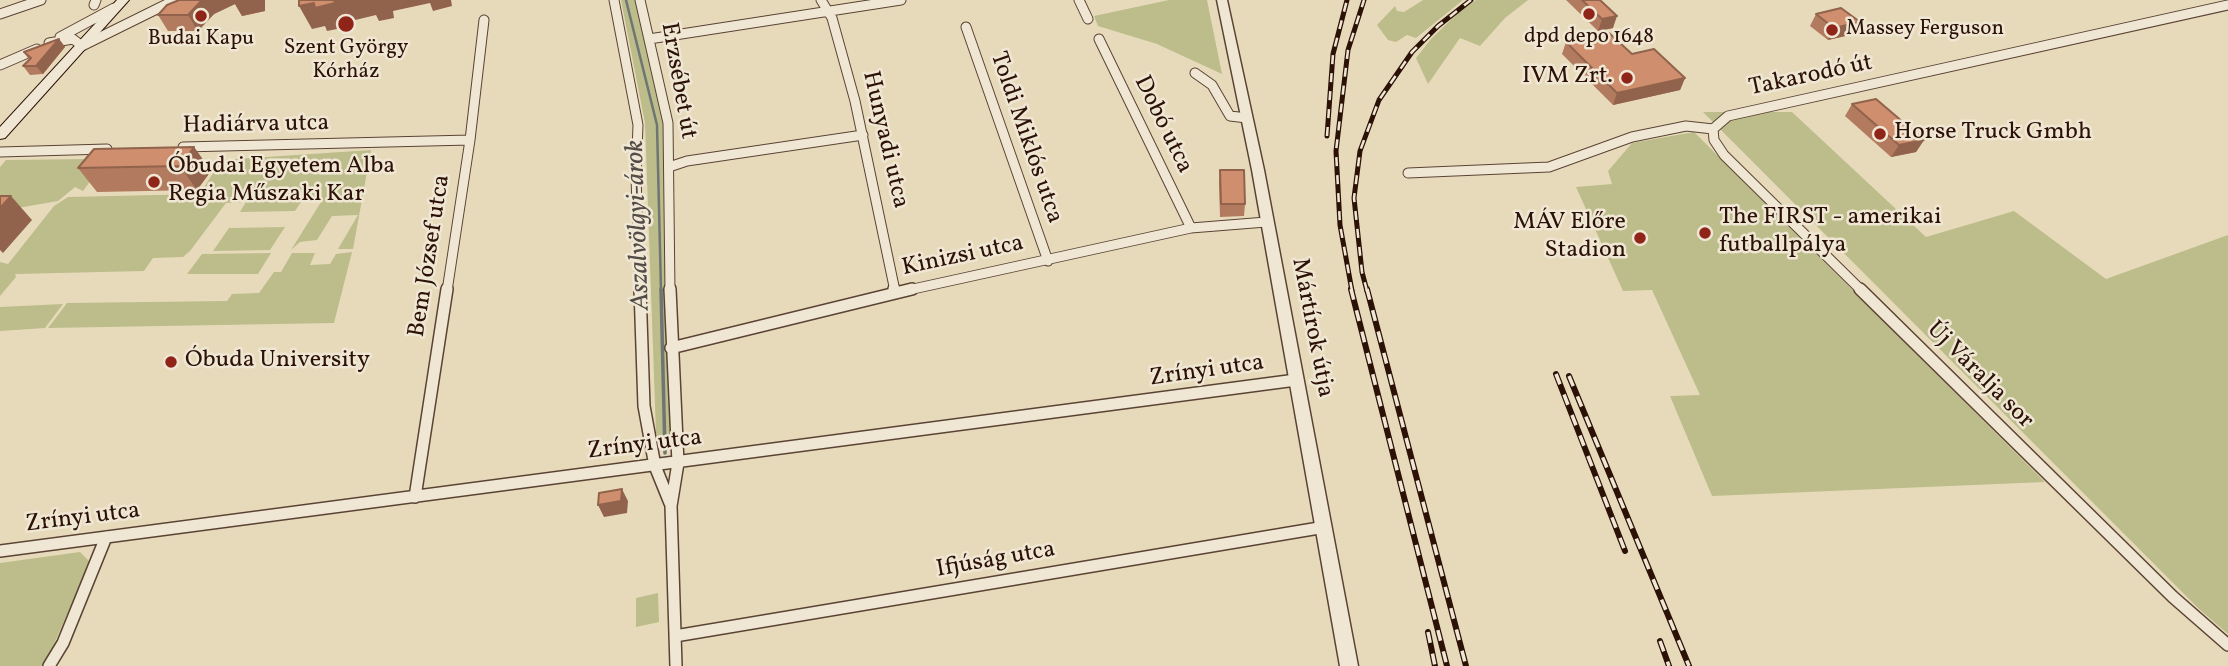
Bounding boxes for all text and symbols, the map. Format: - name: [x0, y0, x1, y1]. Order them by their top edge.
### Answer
- marker: dpd depo 1648: [1581, 6, 1597, 22]
- marker: Budai Kapu: [193, 8, 209, 24]
- marker: Szent György Kórház: [336, 14, 356, 34]
- place label: Massey Ferguson: [1846, 17, 2004, 43]
- street label: Erzsébet út: [653, 20, 701, 142]
- marker: Massey Ferguson: [1824, 22, 1840, 38]
- place label: dpd depo 1648: [1524, 25, 1654, 51]
- place label: Budai Kapu: [148, 27, 254, 53]
- place label: Szent György Kórház: [284, 36, 408, 86]
- street label: Toldi Miklós utca: [982, 48, 1068, 228]
- street label: Takarodó út: [1747, 50, 1875, 104]
- place label: IVM Zrt.: [1522, 64, 1613, 92]
- street label: Hunyadi utca: [854, 69, 914, 211]
- marker: IVM Zrt.: [1619, 70, 1635, 86]
- street label: Dobó utca: [1126, 71, 1198, 179]
- street label: Hadiárva utca: [182, 110, 330, 142]
- place label: Horse Truck Gmbh: [1894, 120, 2092, 148]
- marker: Horse Truck Gmbh: [1872, 126, 1888, 142]
- water label: Aszalvölgyi-árok: [621, 139, 659, 311]
- place label: Óbudai Egyetem Alba Regia Műszaki Kar: [168, 154, 395, 210]
- street label: Bem József utca: [404, 173, 458, 339]
- marker: Óbudai Egyetem Alba Regia Műszaki Kar: [146, 174, 162, 190]
- place label: The FIRST - amerikai futballpálya: [1719, 205, 1942, 261]
- place label: MÁV Előre Stadion: [1513, 210, 1626, 266]
- marker: The FIRST - amerikai futballpálya: [1697, 225, 1713, 241]
- street label: Kinizsi utca: [899, 230, 1027, 284]
- marker: MÁV Előre Stadion: [1632, 230, 1648, 246]
- street label: Mártírok útja: [1283, 256, 1339, 400]
- street label: Új Váralja sor: [1919, 316, 2039, 436]
- place label: Óbuda University: [185, 348, 370, 376]
- street label: Zrínyi utca: [1148, 350, 1266, 394]
- marker: Óbuda University: [163, 354, 179, 370]
- street label: Zrínyi utca: [586, 425, 704, 467]
- street label: Zrínyi utca: [24, 498, 142, 540]
- street label: Ifjúság utca: [934, 536, 1058, 586]

